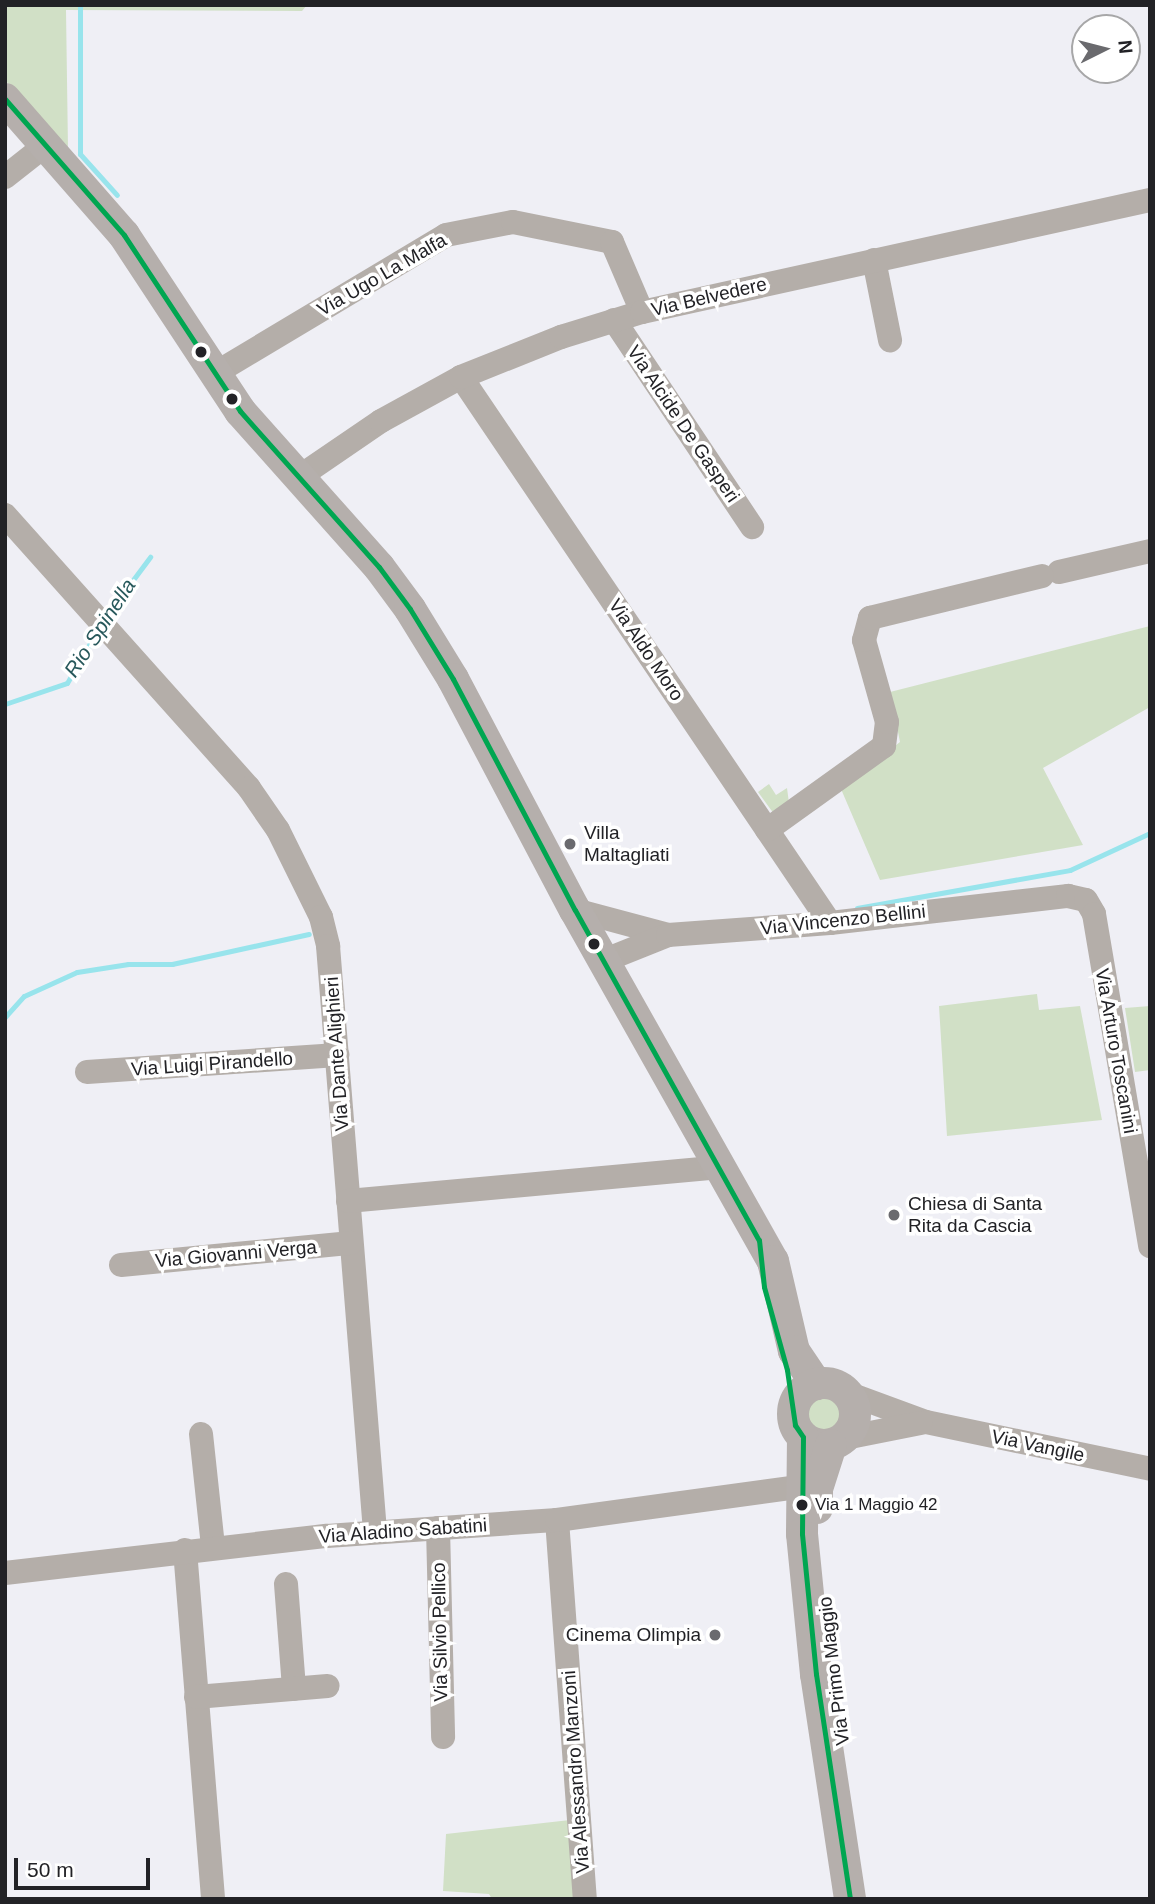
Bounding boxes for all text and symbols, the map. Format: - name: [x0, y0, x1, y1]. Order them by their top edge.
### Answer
- north arrow: [1071, 14, 1141, 84]
- text: N: [1114, 39, 1137, 55]
- street label: Via Ugo La Malfa: [313, 229, 451, 321]
- street label: Via Belvedere: [649, 273, 769, 321]
- street label: Via Alcide De Gasperi: [622, 341, 744, 507]
- unlabelled marker: [194, 345, 208, 359]
- unlabelled marker: [225, 392, 239, 406]
- water label: Rio Spinella: [59, 574, 141, 682]
- street label: Via Aldo Moro: [603, 594, 689, 706]
- place label: Villa Maltagliati: [584, 822, 670, 866]
- marker: Villa Maltagliati: [562, 836, 578, 852]
- street label: Via Vincenzo Bellini: [759, 900, 927, 940]
- unlabelled marker: [587, 937, 601, 951]
- street label: Via Arturo Toscanini: [1090, 966, 1142, 1136]
- street label: Via Dante Alighieri: [320, 975, 354, 1133]
- street label: Via Luigi Pirandello: [130, 1047, 294, 1081]
- place label: Chiesa di Santa Rita da Cascia: [908, 1193, 1042, 1237]
- marker: Chiesa di Santa Rita da Cascia: [886, 1207, 902, 1223]
- street label: Via Giovanni Verga: [154, 1236, 318, 1272]
- street label: Via Vangile: [989, 1425, 1087, 1467]
- place label: Via 1 Maggio 42: [815, 1495, 938, 1515]
- marker: Via 1 Maggio 42: [795, 1498, 809, 1512]
- street label: Via Aladino Sabatini: [318, 1514, 488, 1548]
- street label: Via Silvio Pellico: [427, 1562, 453, 1702]
- street label: Via Primo Maggio: [814, 1595, 854, 1747]
- place label: Cinema Olimpia: [566, 1624, 701, 1646]
- marker: Cinema Olimpia: [707, 1627, 723, 1643]
- street label: Via Alessandro Manzoni: [557, 1669, 595, 1875]
- scale bar: [18, 1844, 154, 1888]
- text: 50 m: [27, 1858, 74, 1881]

